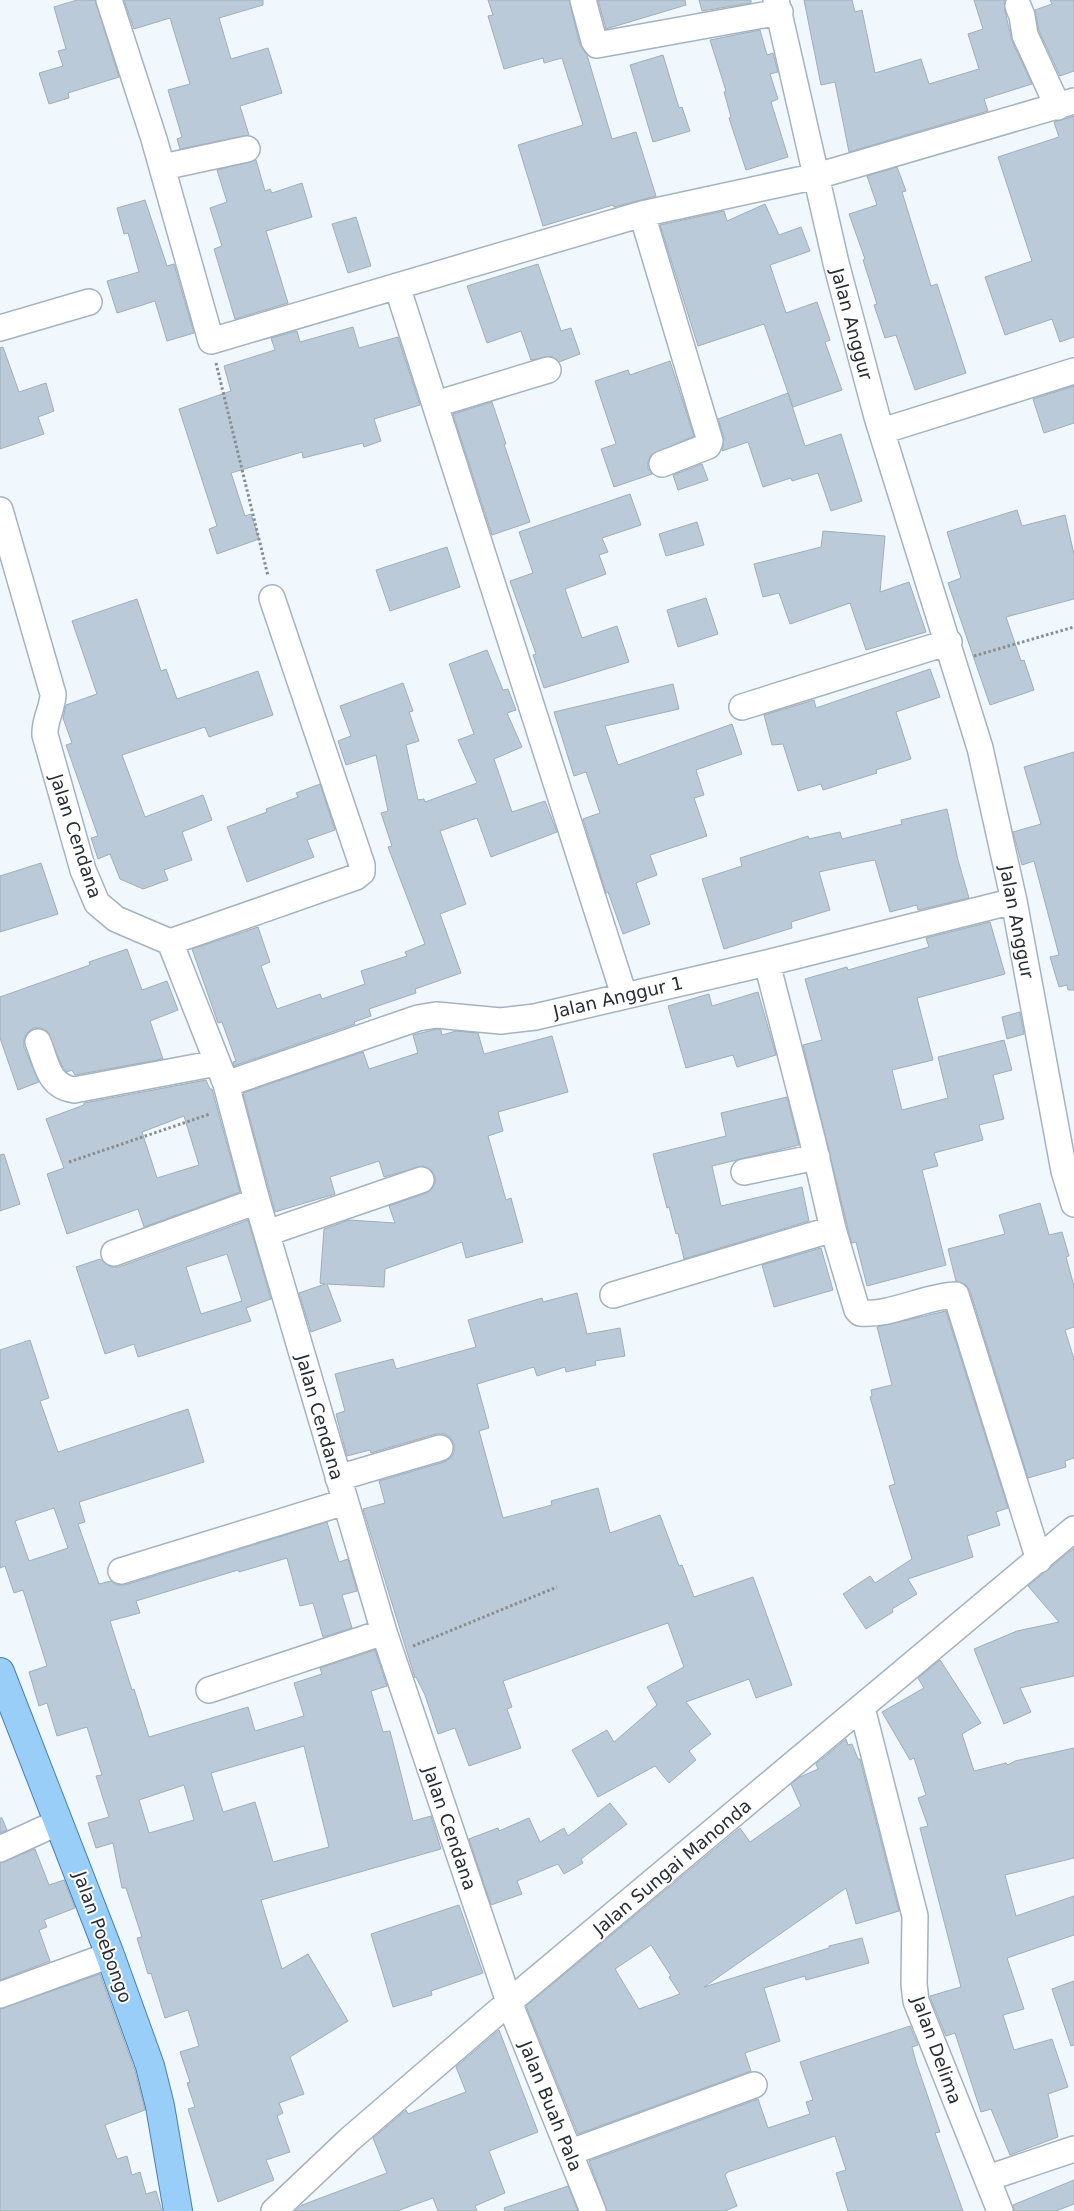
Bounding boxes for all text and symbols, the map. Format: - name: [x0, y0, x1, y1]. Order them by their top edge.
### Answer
- street label: Jalan Anggur: [827, 265, 877, 383]
- street label: Jalan Cendana: [46, 770, 106, 901]
- street label: Jalan Anggur: [996, 863, 1038, 981]
- street label: Jalan Anggur 1: [550, 972, 685, 1022]
- street label: Jalan Cendana: [292, 1351, 348, 1482]
- street label: Jalan Cendana: [419, 1762, 481, 1893]
- street label: Jalan Sungai Manonda: [588, 1795, 755, 1940]
- street label: Jalan Poebongo: [69, 1868, 136, 2005]
- street label: Jalan Delima: [907, 1992, 966, 2107]
- street label: Jalan Buah Pala: [515, 2037, 587, 2174]

